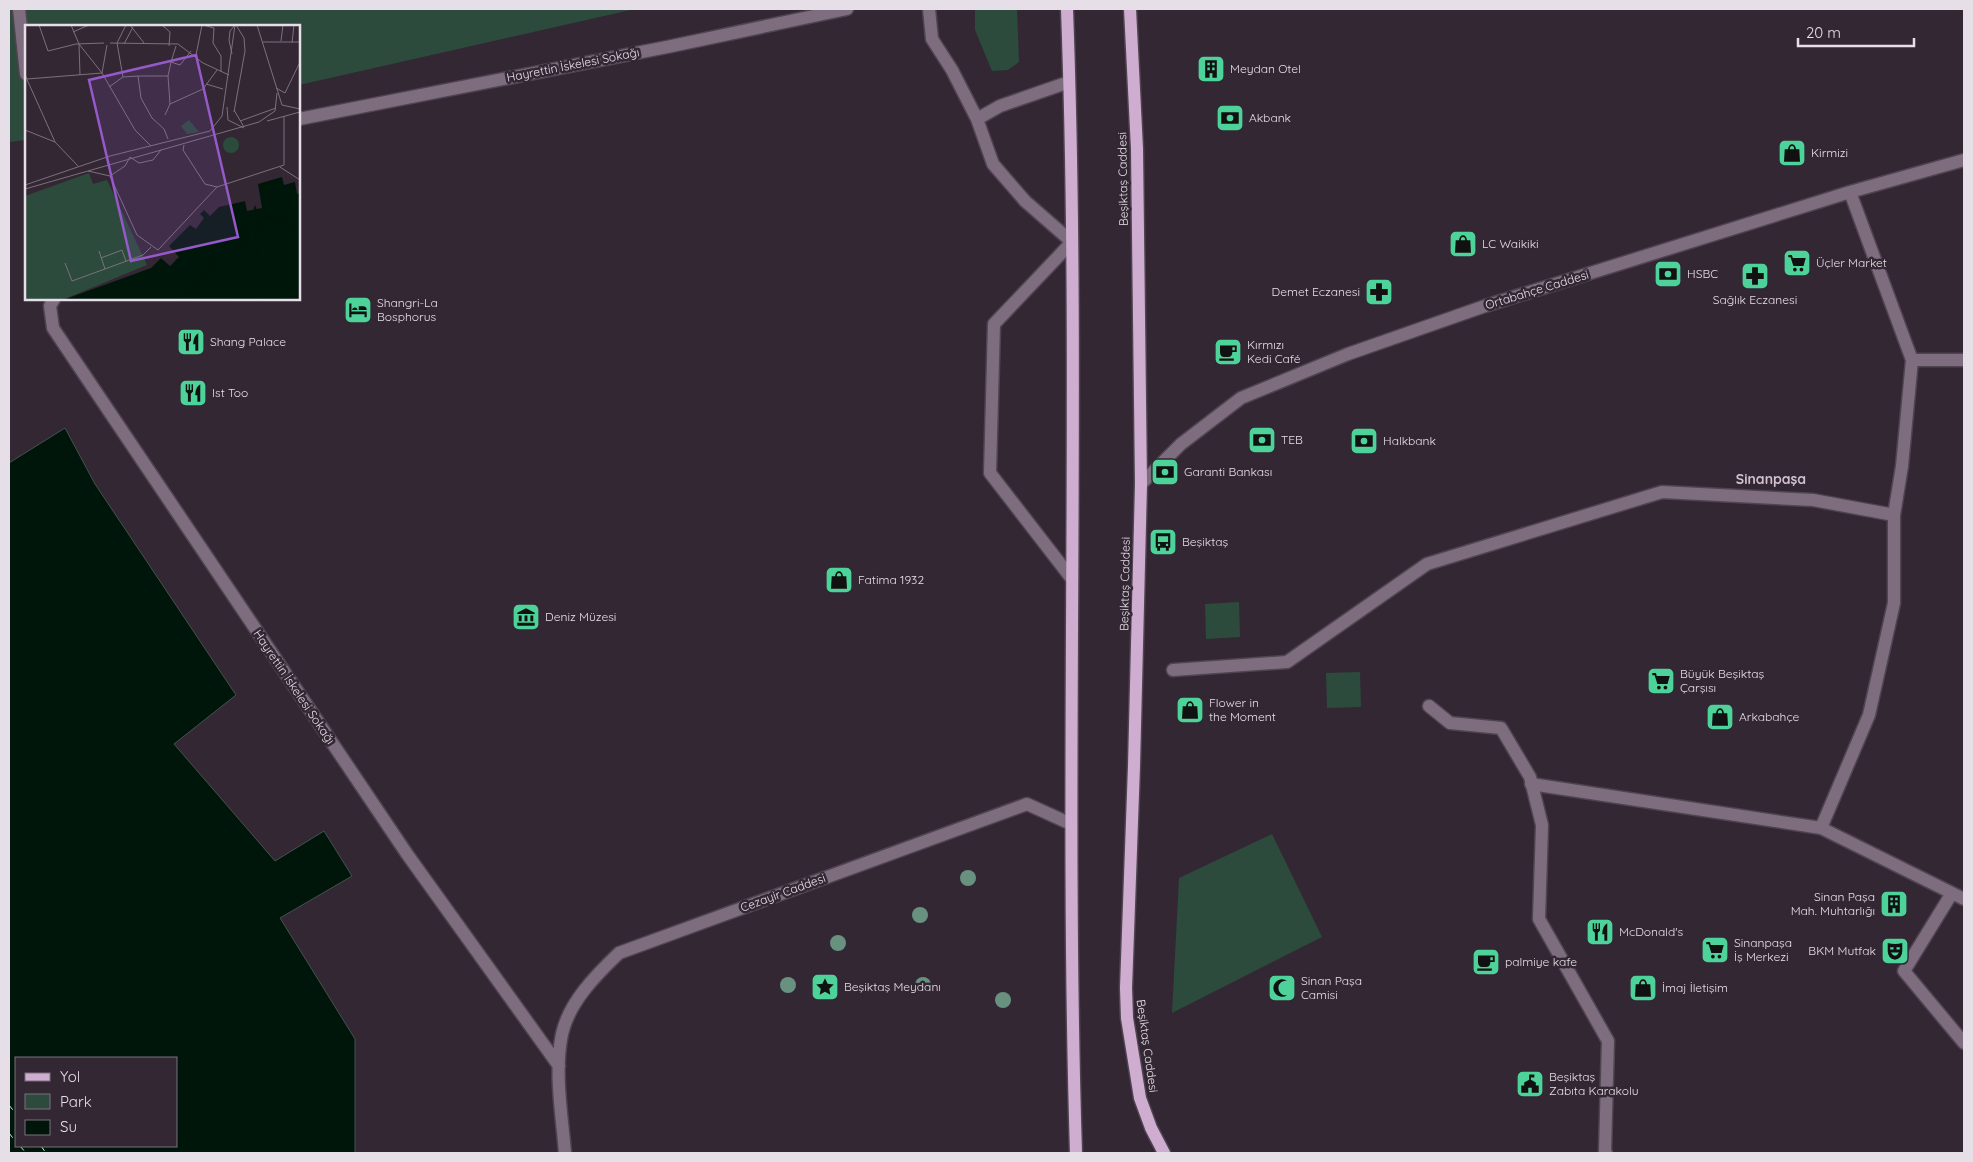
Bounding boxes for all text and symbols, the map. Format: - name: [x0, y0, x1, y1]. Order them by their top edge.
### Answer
- scale bar: [1798, 15, 1914, 47]
- text: 20 m: [1806, 23, 1841, 42]
- inset map: [25, 25, 300, 300]
- street label: Hayrettin İskelesi Sokağı: [505, 44, 641, 85]
- building icon: Meydan Otel: [1196, 54, 1226, 84]
- place label: Meydan Otel: [1230, 61, 1301, 76]
- bank icon: Akbank: [1215, 103, 1245, 133]
- place label: Akbank: [1249, 110, 1291, 125]
- street label: Beşiktaş Caddesi: [1114, 132, 1131, 226]
- shop icon: Kirmizi: [1777, 138, 1807, 168]
- place label: Kirmizi: [1811, 145, 1848, 160]
- shop icon: LC Waikiki: [1448, 229, 1478, 259]
- place label: LC Waikiki: [1482, 236, 1539, 251]
- supermarket icon: Üçler Market: [1782, 248, 1812, 278]
- place label: Üçler Market: [1816, 255, 1887, 270]
- bank icon: HSBC: [1653, 259, 1683, 289]
- pharmacy icon: Sağlık Eczanesi: [1740, 261, 1770, 291]
- place label: HSBC: [1687, 266, 1718, 281]
- street label: Ortabahçe Caddesi: [1483, 267, 1590, 312]
- pharmacy icon: Demet Eczanesi: [1364, 277, 1394, 307]
- place label: Demet Eczanesi: [1272, 284, 1360, 299]
- place label: Sağlık Eczanesi: [1713, 292, 1797, 307]
- hotel icon: Shangri-La Bosphorus: [343, 295, 373, 325]
- place label: Shangri-La Bosphorus: [377, 295, 438, 324]
- restaurant icon: Shang Palace: [176, 327, 206, 357]
- place label: Shang Palace: [210, 334, 286, 349]
- cafe icon: Kırmızı Kedi Café: [1213, 337, 1243, 367]
- place label: Kırmızı Kedi Café: [1247, 337, 1301, 366]
- restaurant icon: Ist Too: [178, 378, 208, 408]
- place label: Ist Too: [212, 385, 248, 400]
- bank icon: TEB: [1247, 425, 1277, 455]
- bank icon: Halkbank: [1349, 426, 1379, 456]
- place label: TEB: [1281, 432, 1303, 447]
- place label: Halkbank: [1383, 433, 1436, 448]
- bank icon: Garanti Bankası: [1150, 457, 1180, 487]
- place label: Garanti Bankası: [1184, 464, 1272, 479]
- district label: Sinanpaşa: [1736, 470, 1806, 488]
- bus stop icon: Beşiktaş: [1148, 527, 1178, 557]
- place label: Beşiktaş: [1182, 534, 1229, 549]
- street label: Beşiktaş Caddesi: [1116, 537, 1133, 631]
- shop icon: Fatima 1932: [824, 565, 854, 595]
- place label: Fatima 1932: [858, 572, 924, 587]
- museum icon: Deniz Müzesi: [511, 602, 541, 632]
- place label: Deniz Müzesi: [545, 609, 616, 624]
- street label: Hayrettin İskelesi Sokağı: [250, 627, 338, 747]
- supermarket icon: Büyük Beşiktaş Çarşısı: [1646, 666, 1676, 696]
- place label: Büyük Beşiktaş Çarşısı: [1680, 666, 1765, 695]
- shop icon: Flower in the Moment: [1175, 695, 1205, 725]
- place label: Flower in the Moment: [1209, 695, 1276, 724]
- shop icon: Arkabahçe: [1705, 702, 1735, 732]
- place label: Arkabahçe: [1739, 709, 1800, 724]
- street label: Cezayir Caddesi: [738, 870, 827, 915]
- place label: Sinan Paşa Mah. Muhtarlığı: [1791, 889, 1875, 918]
- building icon: Sinan Paşa Mah. Muhtarlığı: [1879, 889, 1909, 919]
- restaurant icon: McDonald's: [1585, 917, 1615, 947]
- place label: McDonald's: [1619, 924, 1684, 939]
- supermarket icon: Sinanpaşa İş Merkezi: [1700, 935, 1730, 965]
- place label: Sinanpaşa İş Merkezi: [1734, 935, 1792, 964]
- theatre icon: BKM Mutfak: [1880, 936, 1910, 966]
- place label: BKM Mutfak: [1808, 943, 1876, 958]
- cafe icon: palmiye kafe: [1471, 947, 1501, 977]
- place label: palmiye kafe: [1505, 954, 1577, 969]
- place icon: Beşiktaş Meydanı: [810, 972, 840, 1002]
- mosque icon: Sinan Paşa Camisi: [1267, 973, 1297, 1003]
- place label: Sinan Paşa Camisi: [1301, 973, 1362, 1002]
- shop icon: İmaj İletişim: [1628, 973, 1658, 1003]
- place label: Beşiktaş Meydanı: [844, 979, 941, 994]
- place label: İmaj İletişim: [1662, 980, 1728, 995]
- street label: Beşiktaş Caddesi: [1134, 998, 1161, 1094]
- legend: [15, 1057, 178, 1147]
- text: Yol: [60, 1067, 80, 1086]
- public building icon: Beşiktaş Zabıta Karakolu: [1515, 1069, 1545, 1099]
- place label: Beşiktaş Zabıta Karakolu: [1549, 1069, 1639, 1098]
- text: Park: [60, 1092, 92, 1111]
- text: Su: [60, 1117, 77, 1136]

